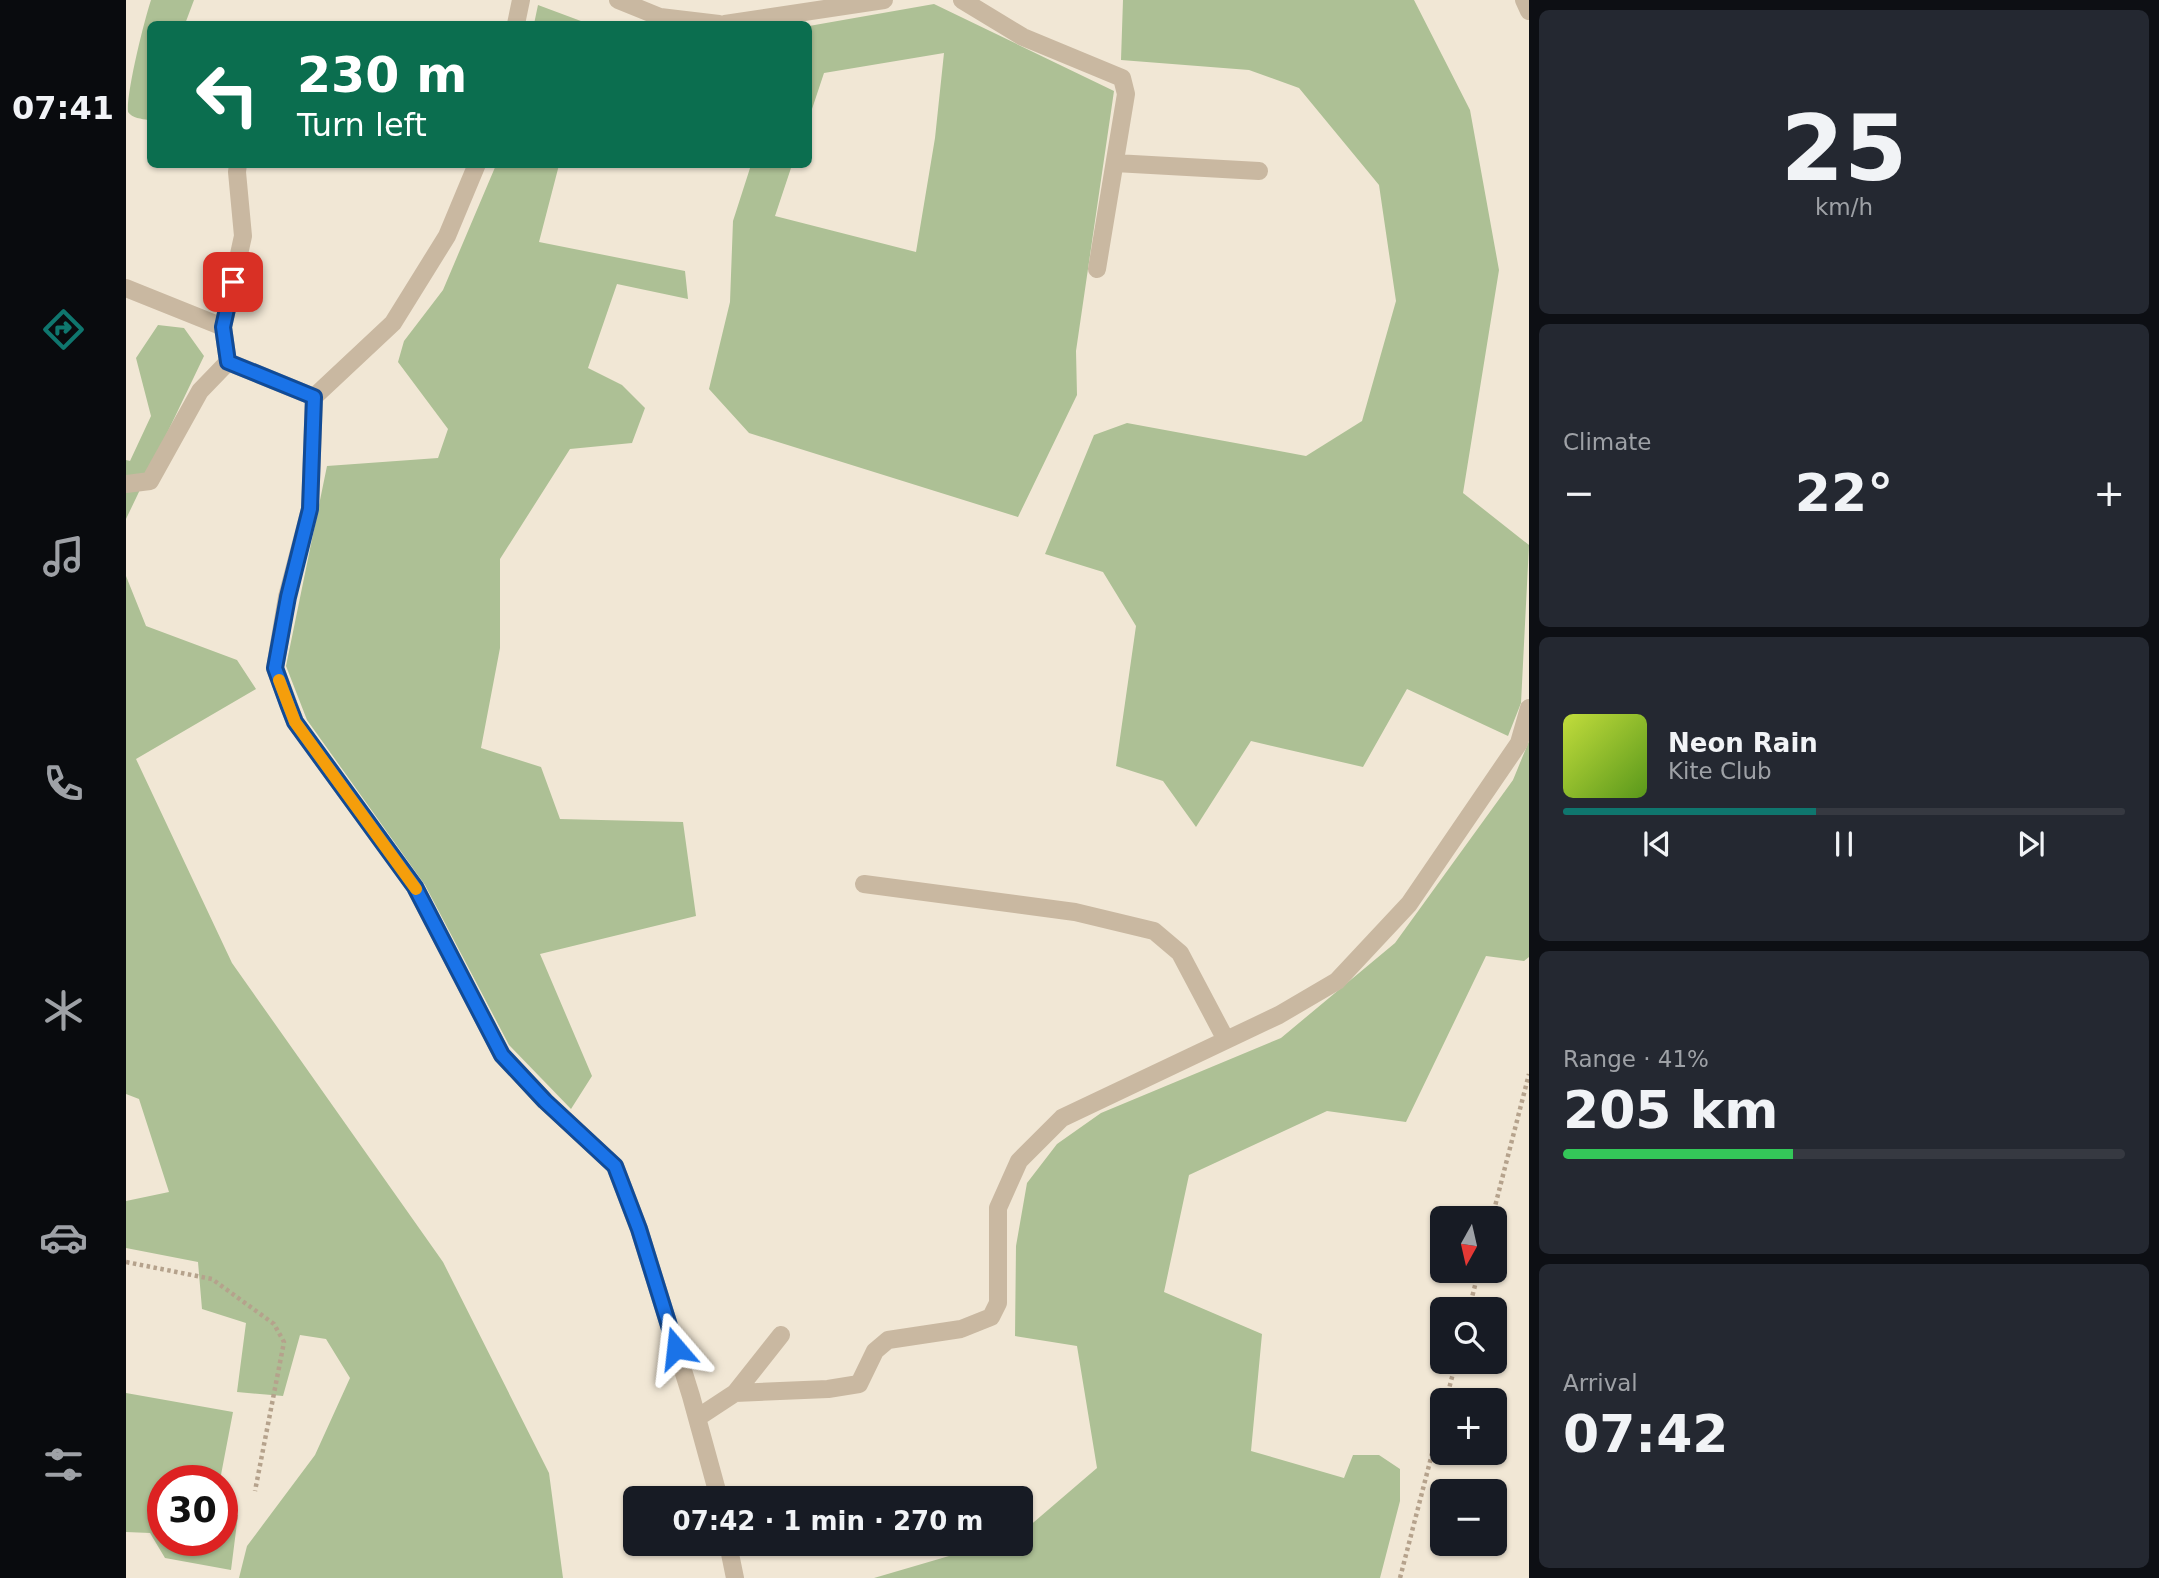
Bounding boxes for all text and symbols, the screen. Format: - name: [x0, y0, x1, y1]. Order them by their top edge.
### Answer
- text: 230 m: [297, 47, 467, 104]
- icon: left: [182, 49, 273, 140]
- text: 07:41: [12, 89, 114, 127]
- text: 25: [1781, 96, 1907, 201]
- text: Turn left: [297, 106, 427, 144]
- text: km/h: [1815, 194, 1873, 220]
- pin: [203, 252, 263, 312]
- icon: arrive: [214, 263, 252, 301]
- icon: directions: [39, 305, 88, 354]
- text: Climate: [1563, 429, 1652, 455]
- text: 22°: [1795, 463, 1893, 523]
- text: −: [1563, 471, 1595, 515]
- text: +: [2093, 471, 2125, 515]
- icon: music: [39, 532, 88, 581]
- text: Neon Rain: [1668, 728, 1818, 758]
- text: Kite Club: [1668, 758, 1772, 784]
- icon: phone: [39, 759, 88, 808]
- icon: previous: [1638, 825, 1676, 863]
- icon: pause: [1825, 825, 1863, 863]
- icon: next: [2012, 825, 2050, 863]
- icon: climate: [39, 986, 88, 1035]
- text: Range · 41%: [1563, 1046, 1709, 1072]
- text: 205 km: [1563, 1080, 1778, 1140]
- north arrow: [1430, 1206, 1507, 1283]
- map controls: [1430, 1206, 1507, 1556]
- icon: car: [39, 1213, 88, 1262]
- button: search: [1430, 1297, 1507, 1374]
- position arrow: [639, 1311, 713, 1385]
- text: Arrival: [1563, 1370, 1638, 1396]
- button: +: [1430, 1388, 1507, 1465]
- text: 07:42: [1563, 1404, 1729, 1464]
- icon: filters: [39, 1440, 88, 1489]
- speed limit sign: 30: [147, 1465, 238, 1556]
- button: −: [1430, 1479, 1507, 1556]
- text: 07:42 · 1 min · 270 m: [673, 1506, 983, 1536]

